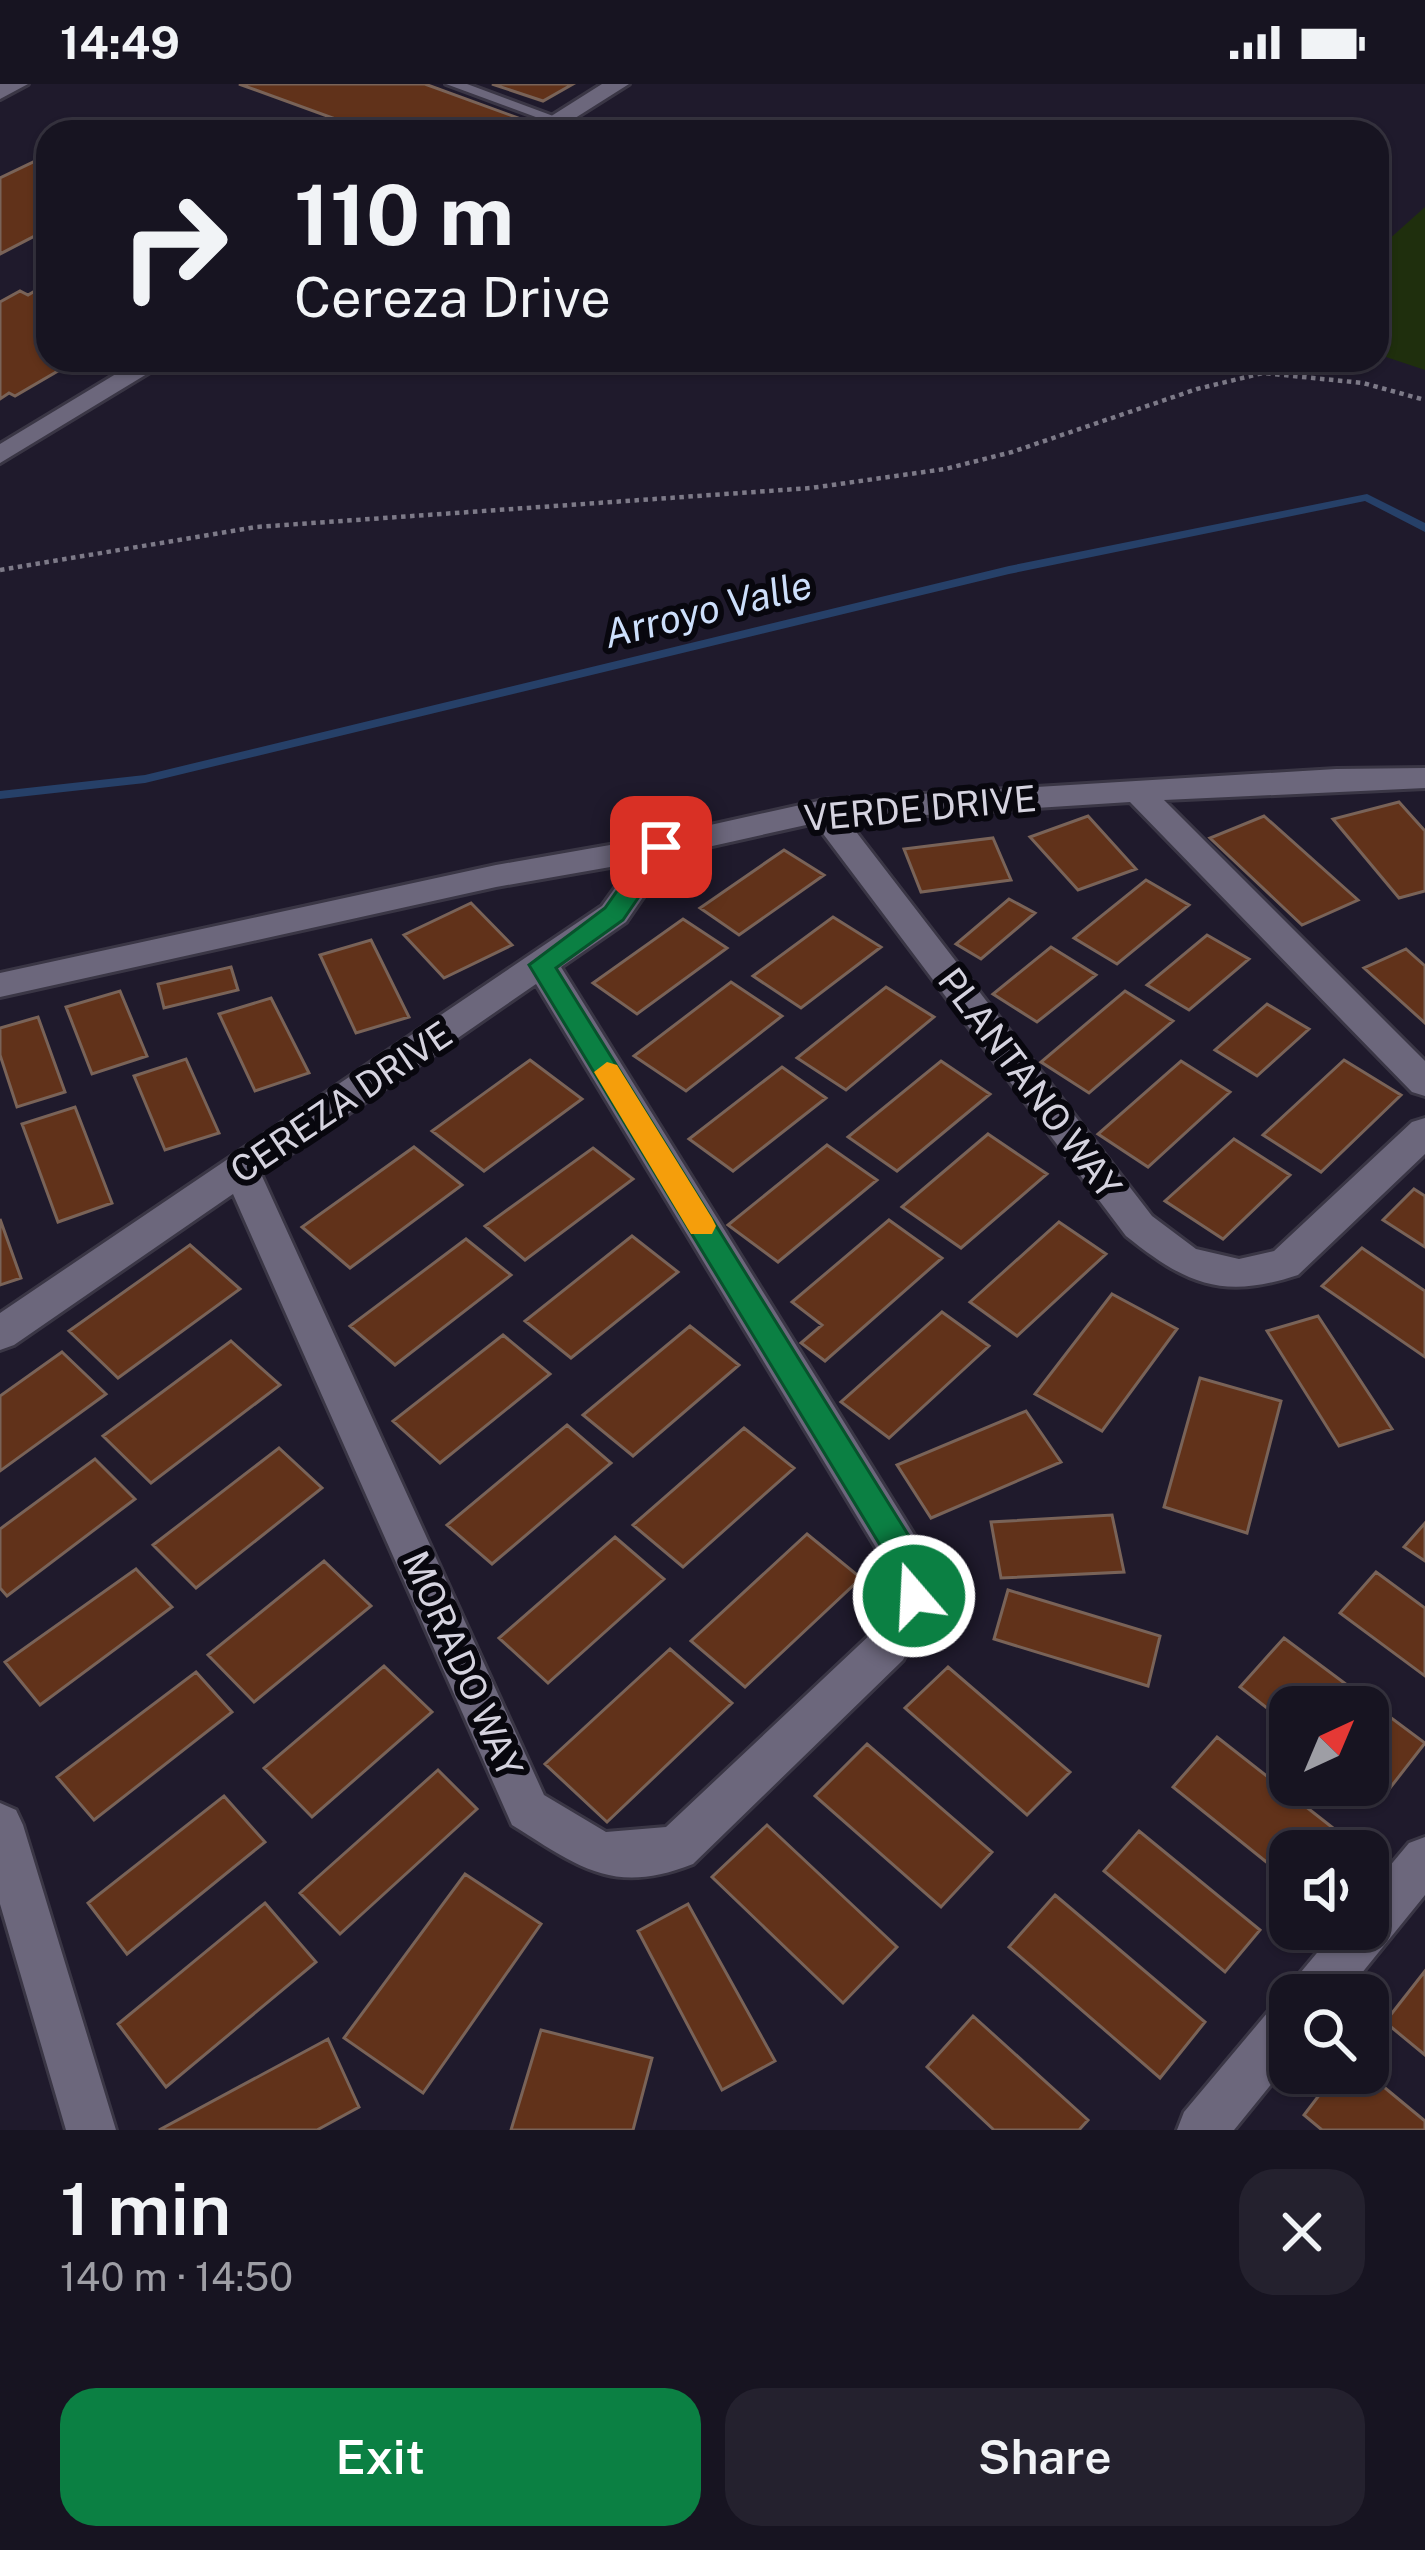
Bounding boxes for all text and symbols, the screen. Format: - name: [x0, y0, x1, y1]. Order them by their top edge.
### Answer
- text: 14:49: [60, 16, 180, 69]
- text: 110 m: [294, 165, 514, 264]
- icon: right: [96, 168, 252, 324]
- text: Cereza Drive: [294, 266, 611, 329]
- water label: Arroyo Valle: [599, 561, 817, 657]
- street label: VERDE DRIVE: [802, 777, 1038, 839]
- pin: [610, 796, 712, 898]
- icon: arrive: [628, 814, 694, 880]
- street label: PLANTANO WAY: [930, 960, 1130, 1206]
- street label: CEREZA DRIVE: [223, 1013, 459, 1191]
- position arrow: [851, 1533, 977, 1659]
- street label: MORADO WAY: [394, 1545, 532, 1783]
- north arrow: [1269, 1686, 1389, 1806]
- map controls: [1269, 1686, 1389, 2094]
- button: sound: [1269, 1830, 1389, 1950]
- button: search: [1269, 1974, 1389, 2094]
- text: 1 min: [60, 2167, 231, 2251]
- button: close: [1239, 2169, 1365, 2295]
- text: 140 m · 14:50: [60, 2254, 293, 2300]
- button: Exit: [60, 2388, 701, 2526]
- button: Share: [725, 2388, 1365, 2526]

